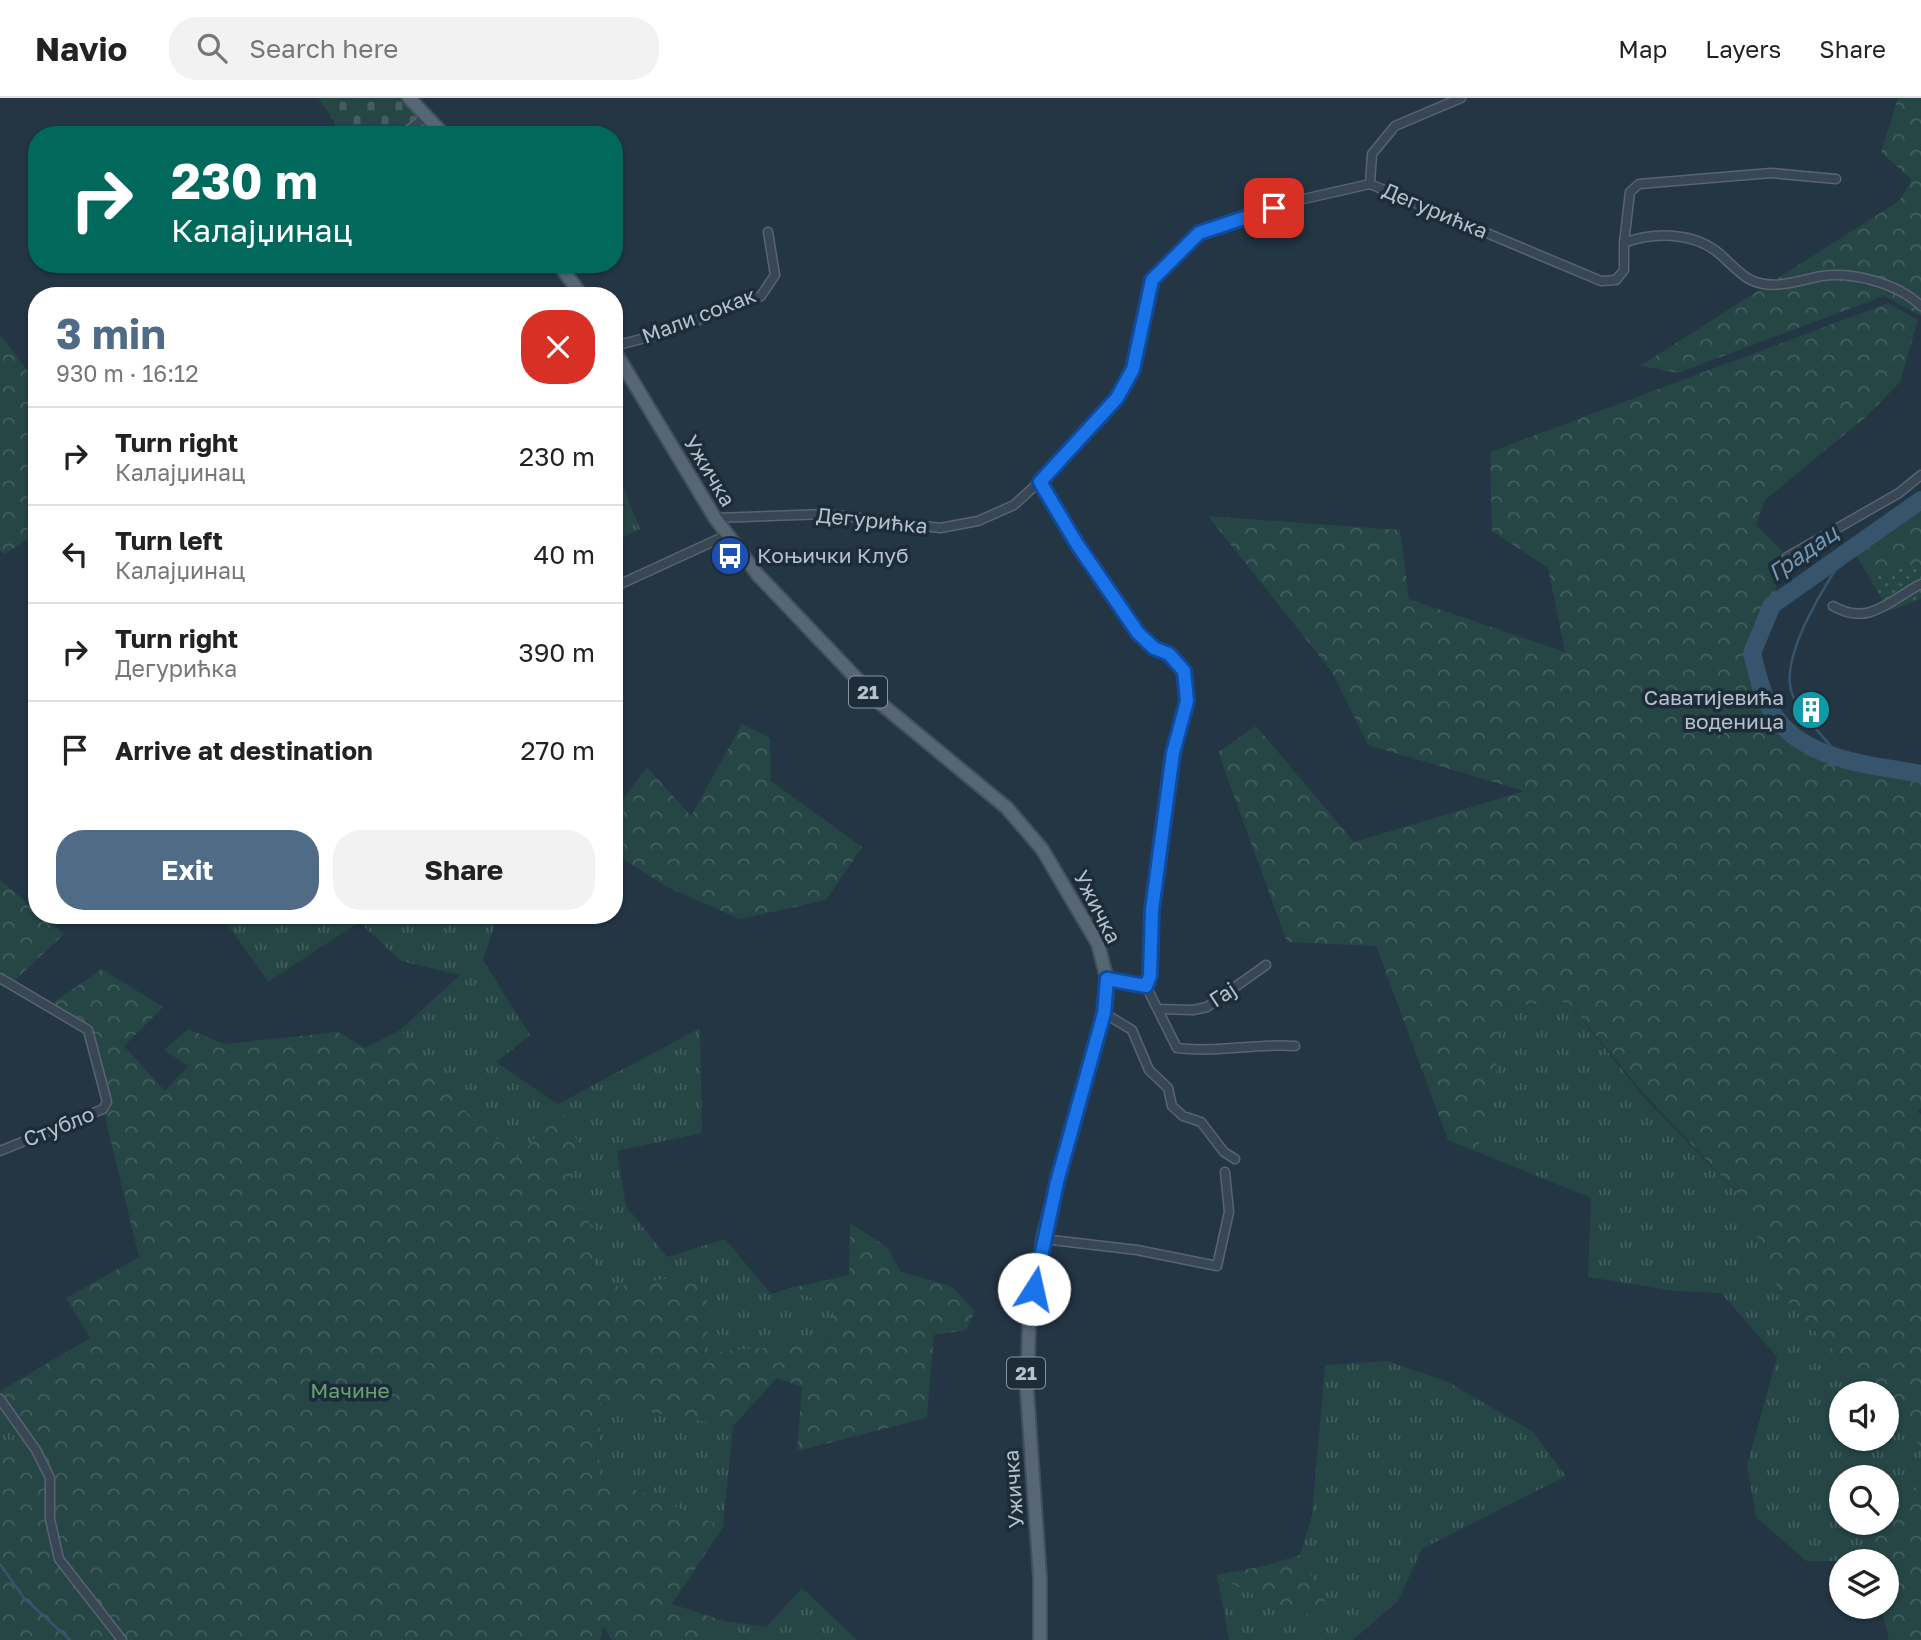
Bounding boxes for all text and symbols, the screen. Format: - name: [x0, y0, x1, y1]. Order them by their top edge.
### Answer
- search box: [169, 17, 659, 80]
- text: Navio: [35, 29, 127, 68]
- icon: search: [193, 29, 231, 67]
- text: Search here: [249, 33, 398, 64]
- text: Map: [1618, 34, 1667, 63]
- text: Layers: [1705, 34, 1781, 63]
- text: Share: [1819, 34, 1886, 63]
- text: 230 m: [171, 151, 318, 210]
- icon: right: [56, 154, 147, 245]
- street label: Дегурићка: [1379, 176, 1492, 244]
- pin: [1244, 178, 1304, 238]
- icon: arrive: [1255, 189, 1293, 227]
- text: Калајџинац: [171, 211, 352, 249]
- street label: Мали сокак: [638, 281, 759, 349]
- text: 3 min: [56, 308, 166, 358]
- button: close: [521, 310, 595, 384]
- text: 930 m · 16:12: [56, 359, 199, 387]
- text: Turn right: [115, 427, 238, 458]
- street label: Ужичка: [678, 430, 741, 511]
- icon: right: [56, 437, 94, 475]
- text: 230 m: [519, 441, 595, 472]
- text: Калајџинац: [115, 458, 245, 486]
- street label: Дегурићка: [815, 501, 929, 539]
- water label: Градац: [1762, 518, 1843, 586]
- text: Turn left: [115, 525, 223, 556]
- icon: left: [56, 535, 94, 573]
- bus stop icon: Коњички Клуб: [709, 535, 751, 577]
- text: 40 m: [534, 539, 595, 570]
- place label: Коњички Клуб: [757, 542, 909, 568]
- text: Калајџинац: [115, 556, 245, 584]
- text: Turn right: [115, 623, 238, 654]
- icon: right: [56, 633, 94, 671]
- text: 390 m: [518, 637, 595, 668]
- text: Дегурићка: [115, 654, 237, 682]
- road number: 21: [849, 677, 887, 708]
- place label: Саватијевића воденица: [1644, 684, 1784, 734]
- building icon: Саватијевића воденица: [1790, 689, 1832, 731]
- icon: arrive: [56, 731, 94, 769]
- text: Arrive at destination: [115, 735, 373, 766]
- text: 270 m: [521, 735, 595, 766]
- button: Exit: [56, 830, 319, 910]
- button: Share: [333, 830, 595, 910]
- street label: Ужичка: [1068, 866, 1127, 947]
- street label: Гај: [1204, 976, 1241, 1012]
- street label: Стубло: [19, 1100, 98, 1152]
- position arrow: [997, 1252, 1071, 1326]
- road number: 21: [1007, 1358, 1045, 1388]
- park label: Мачине: [310, 1377, 390, 1403]
- map controls: [1829, 1381, 1899, 1619]
- button: sound: [1829, 1381, 1899, 1451]
- street label: Ужичка: [997, 1449, 1029, 1529]
- button: search: [1829, 1465, 1899, 1535]
- button: layers: [1829, 1549, 1899, 1619]

